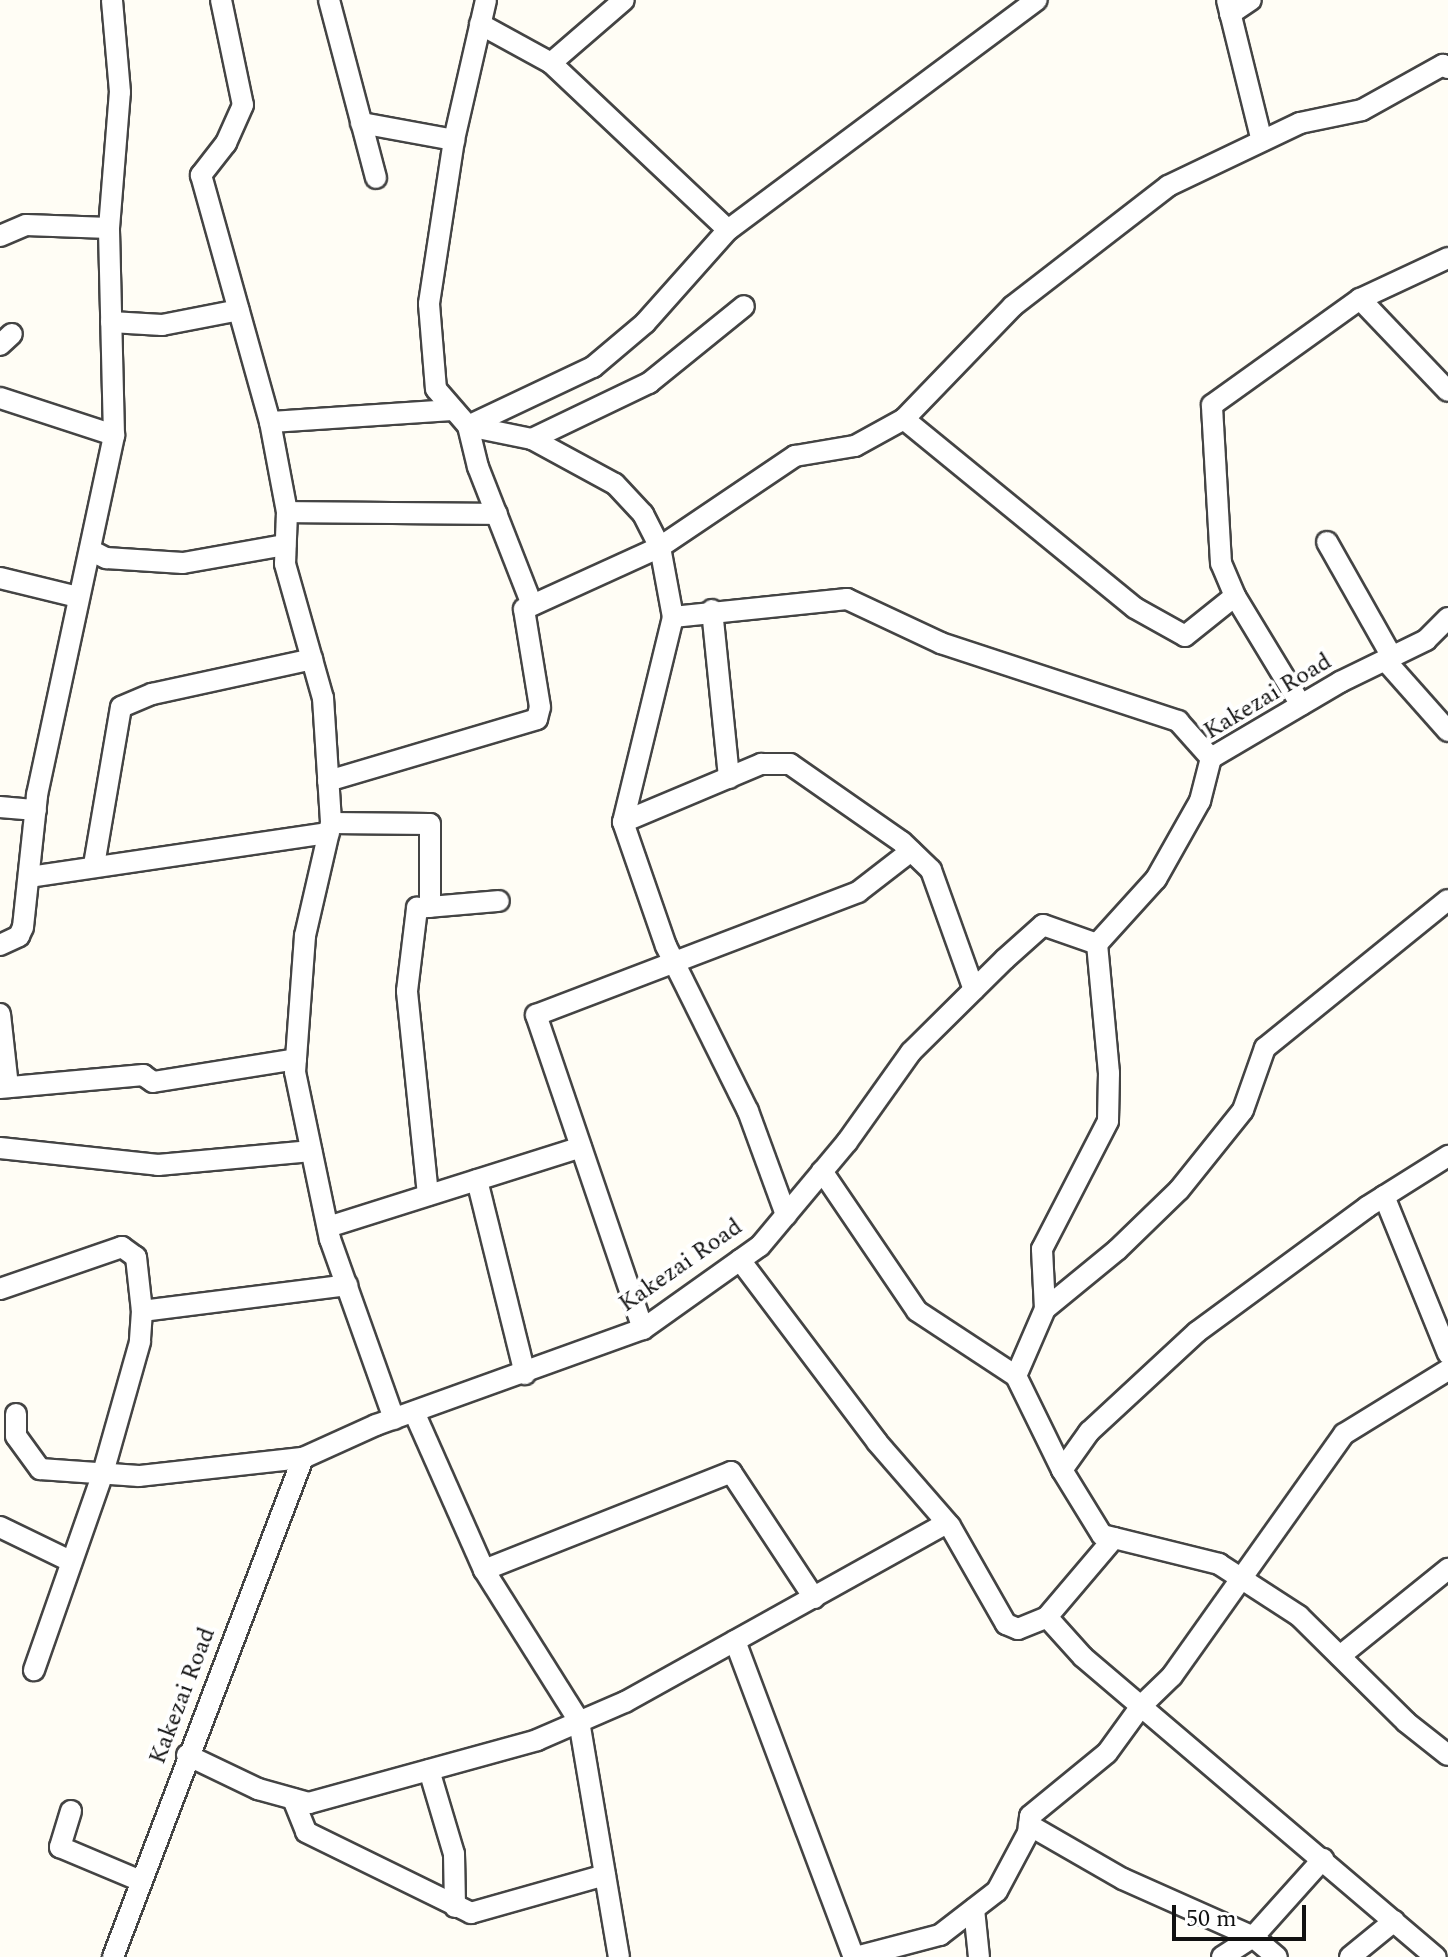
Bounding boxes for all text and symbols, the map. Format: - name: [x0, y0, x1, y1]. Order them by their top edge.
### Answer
- street label: Kakezai Road: [1199, 648, 1337, 746]
- street label: Kakezai Road: [614, 1213, 748, 1319]
- street label: Kakezai Road: [144, 1624, 222, 1768]
- scale bar: [1176, 1889, 1310, 1939]
- text: 50 m: [1186, 1901, 1237, 1937]

